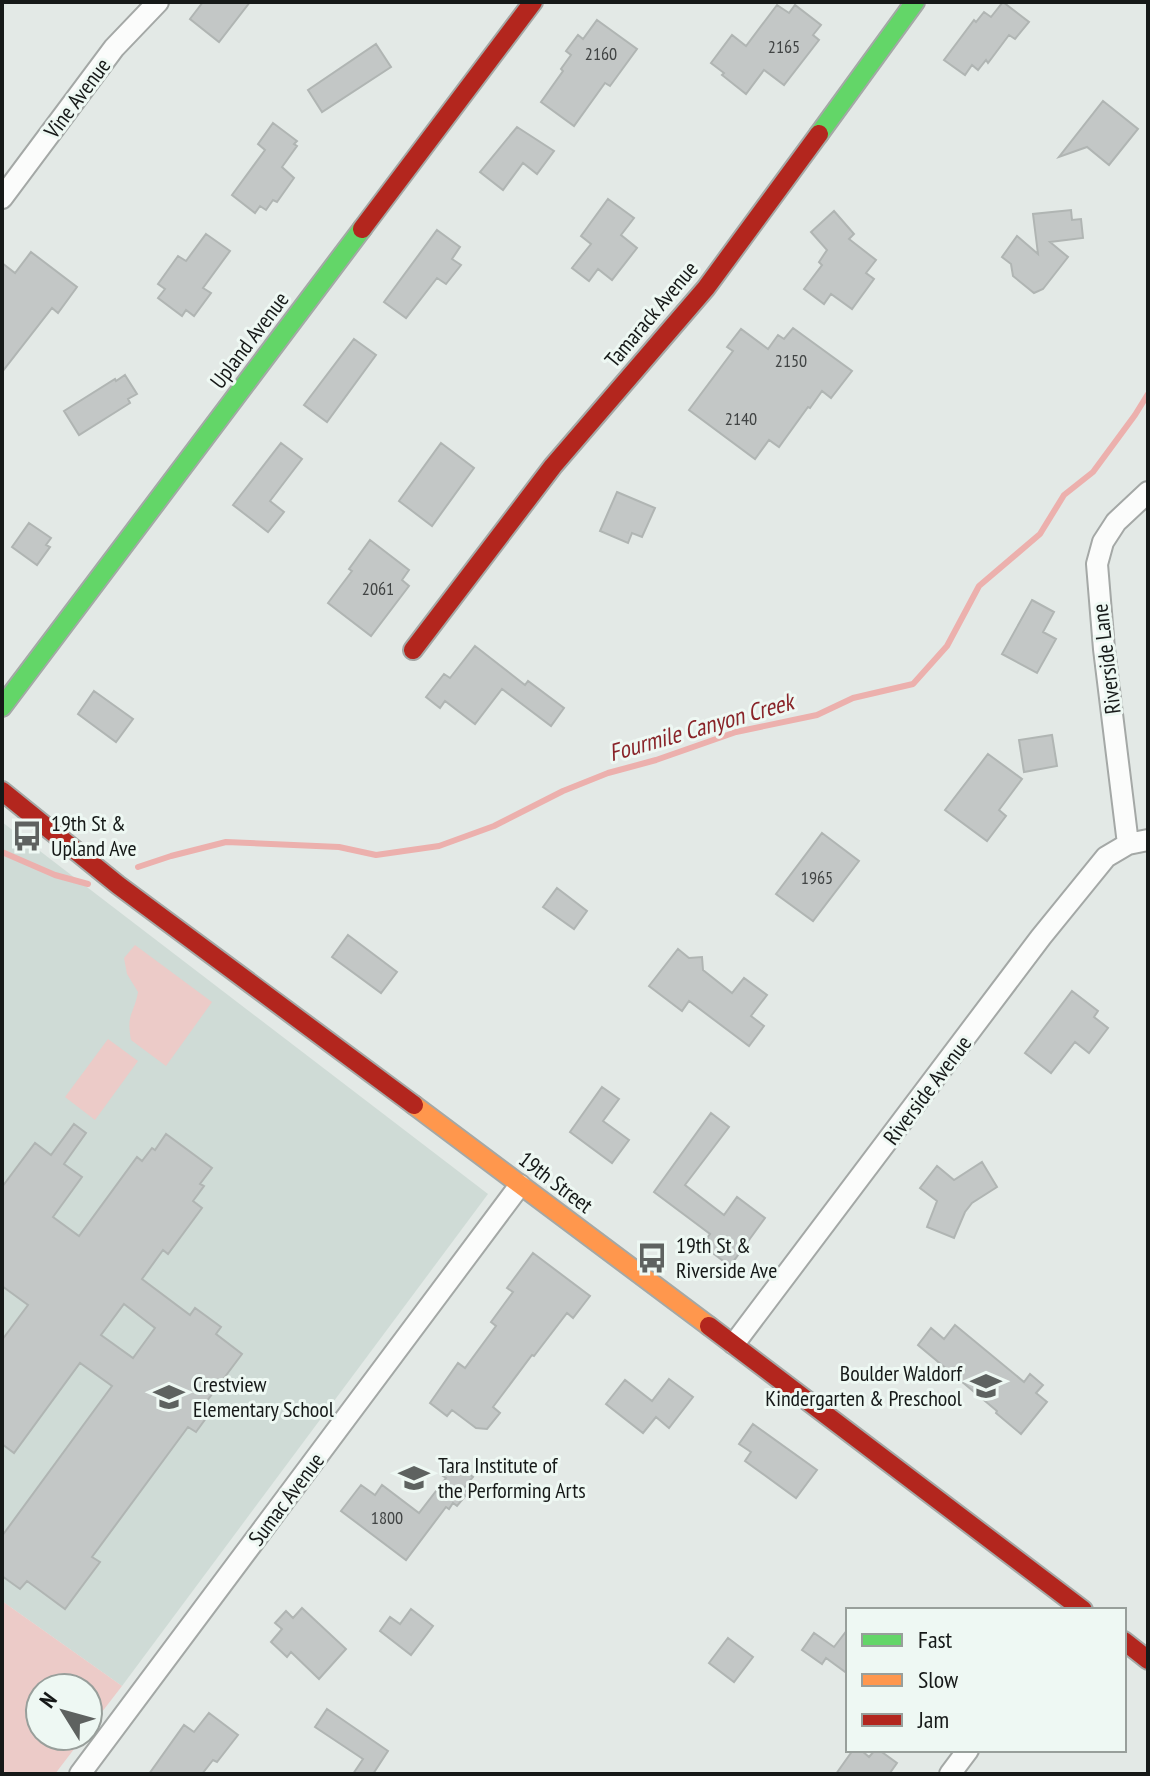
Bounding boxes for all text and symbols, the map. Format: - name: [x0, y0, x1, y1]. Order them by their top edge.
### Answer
- house number: 2165: [768, 35, 800, 58]
- house number: 2160: [585, 42, 617, 65]
- street label: Vine Avenue: [37, 52, 116, 145]
- street label: Tamarack Avenue: [598, 255, 704, 373]
- street label: Upland Avenue: [204, 286, 294, 394]
- house number: 2150: [775, 349, 807, 372]
- house number: 2140: [725, 407, 757, 430]
- house number: 2061: [362, 577, 394, 600]
- street label: Riverside Lane: [1085, 602, 1127, 716]
- water label: Fourmile Canyon Creek: [605, 685, 800, 768]
- place label: 19th St & Upland Ave: [51, 809, 137, 862]
- bus stop icon: 19th St & Upland Ave: [10, 819, 44, 853]
- house number: 1965: [801, 866, 833, 889]
- street label: Riverside Avenue: [877, 1030, 977, 1150]
- street label: 19th Street: [513, 1145, 599, 1219]
- place label: 19th St & Riverside Ave: [676, 1231, 777, 1284]
- bus stop icon: 19th St & Riverside Ave: [635, 1241, 669, 1275]
- place label: Boulder Waldorf Kindergarten & Preschool: [765, 1359, 963, 1412]
- school or university icon: Boulder Waldorf Kindergarten & Preschool: [969, 1369, 1003, 1403]
- place label: Crestview Elementary School: [193, 1370, 335, 1423]
- school or university icon: Crestview Elementary School: [152, 1380, 186, 1414]
- street label: Sumac Avenue: [242, 1447, 330, 1551]
- place label: Tara Institute of the Performing Arts: [438, 1451, 586, 1504]
- school or university icon: Tara Institute of the Performing Arts: [397, 1461, 431, 1495]
- house number: 1800: [371, 1506, 403, 1529]
- legend: [846, 1608, 1126, 1752]
- text: Fast: [918, 1624, 953, 1655]
- text: Slow: [918, 1664, 959, 1695]
- north arrow: [24, 1672, 104, 1752]
- text: N: [33, 1687, 63, 1713]
- text: Jam: [917, 1704, 949, 1735]

